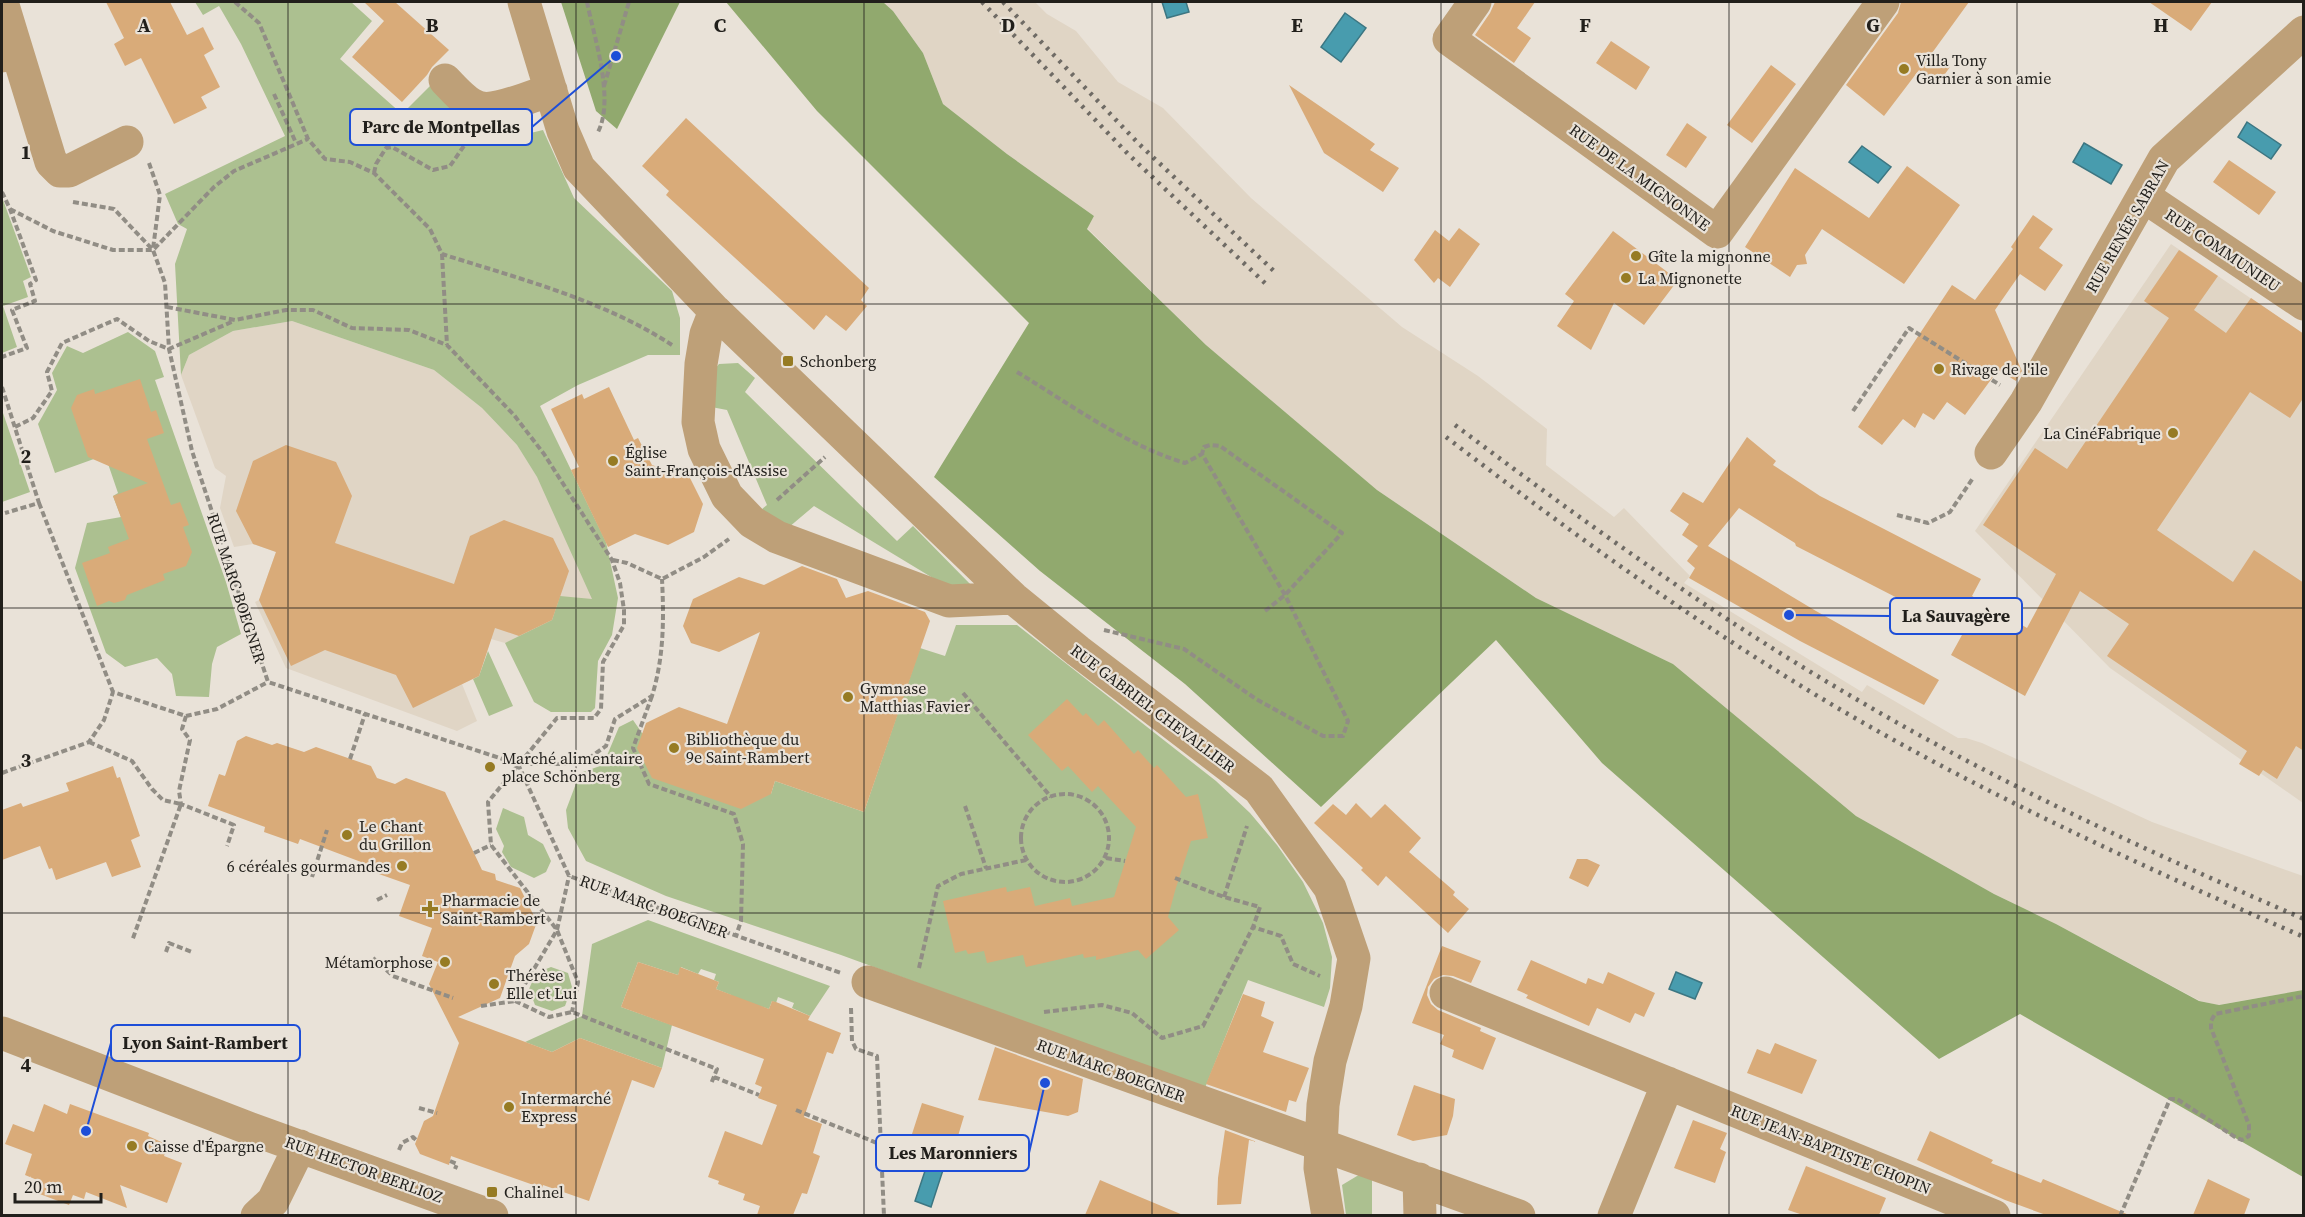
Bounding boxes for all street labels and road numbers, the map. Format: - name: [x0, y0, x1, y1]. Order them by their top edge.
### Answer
- street label: RUE DE LA MIGNONNE: [1565, 118, 1715, 236]
- street label: RUE RENÉE SABRAN: [2080, 155, 2174, 297]
- street label: RUE COMMUNIEU: [2161, 203, 2285, 297]
- street label: RUE MARC BOEGNER: [202, 510, 272, 666]
- street label: RUE GABRIEL CHEVALLIER: [1066, 639, 1240, 778]
- street label: RUE MARC BOEGNER: [577, 869, 732, 943]
- street label: RUE MARC BOEGNER: [1034, 1033, 1189, 1107]
- street label: RUE JEAN-BAPTISTE CHOPIN: [1728, 1099, 1935, 1199]
- street label: RUE HECTOR BERLIOZ: [282, 1130, 446, 1208]

